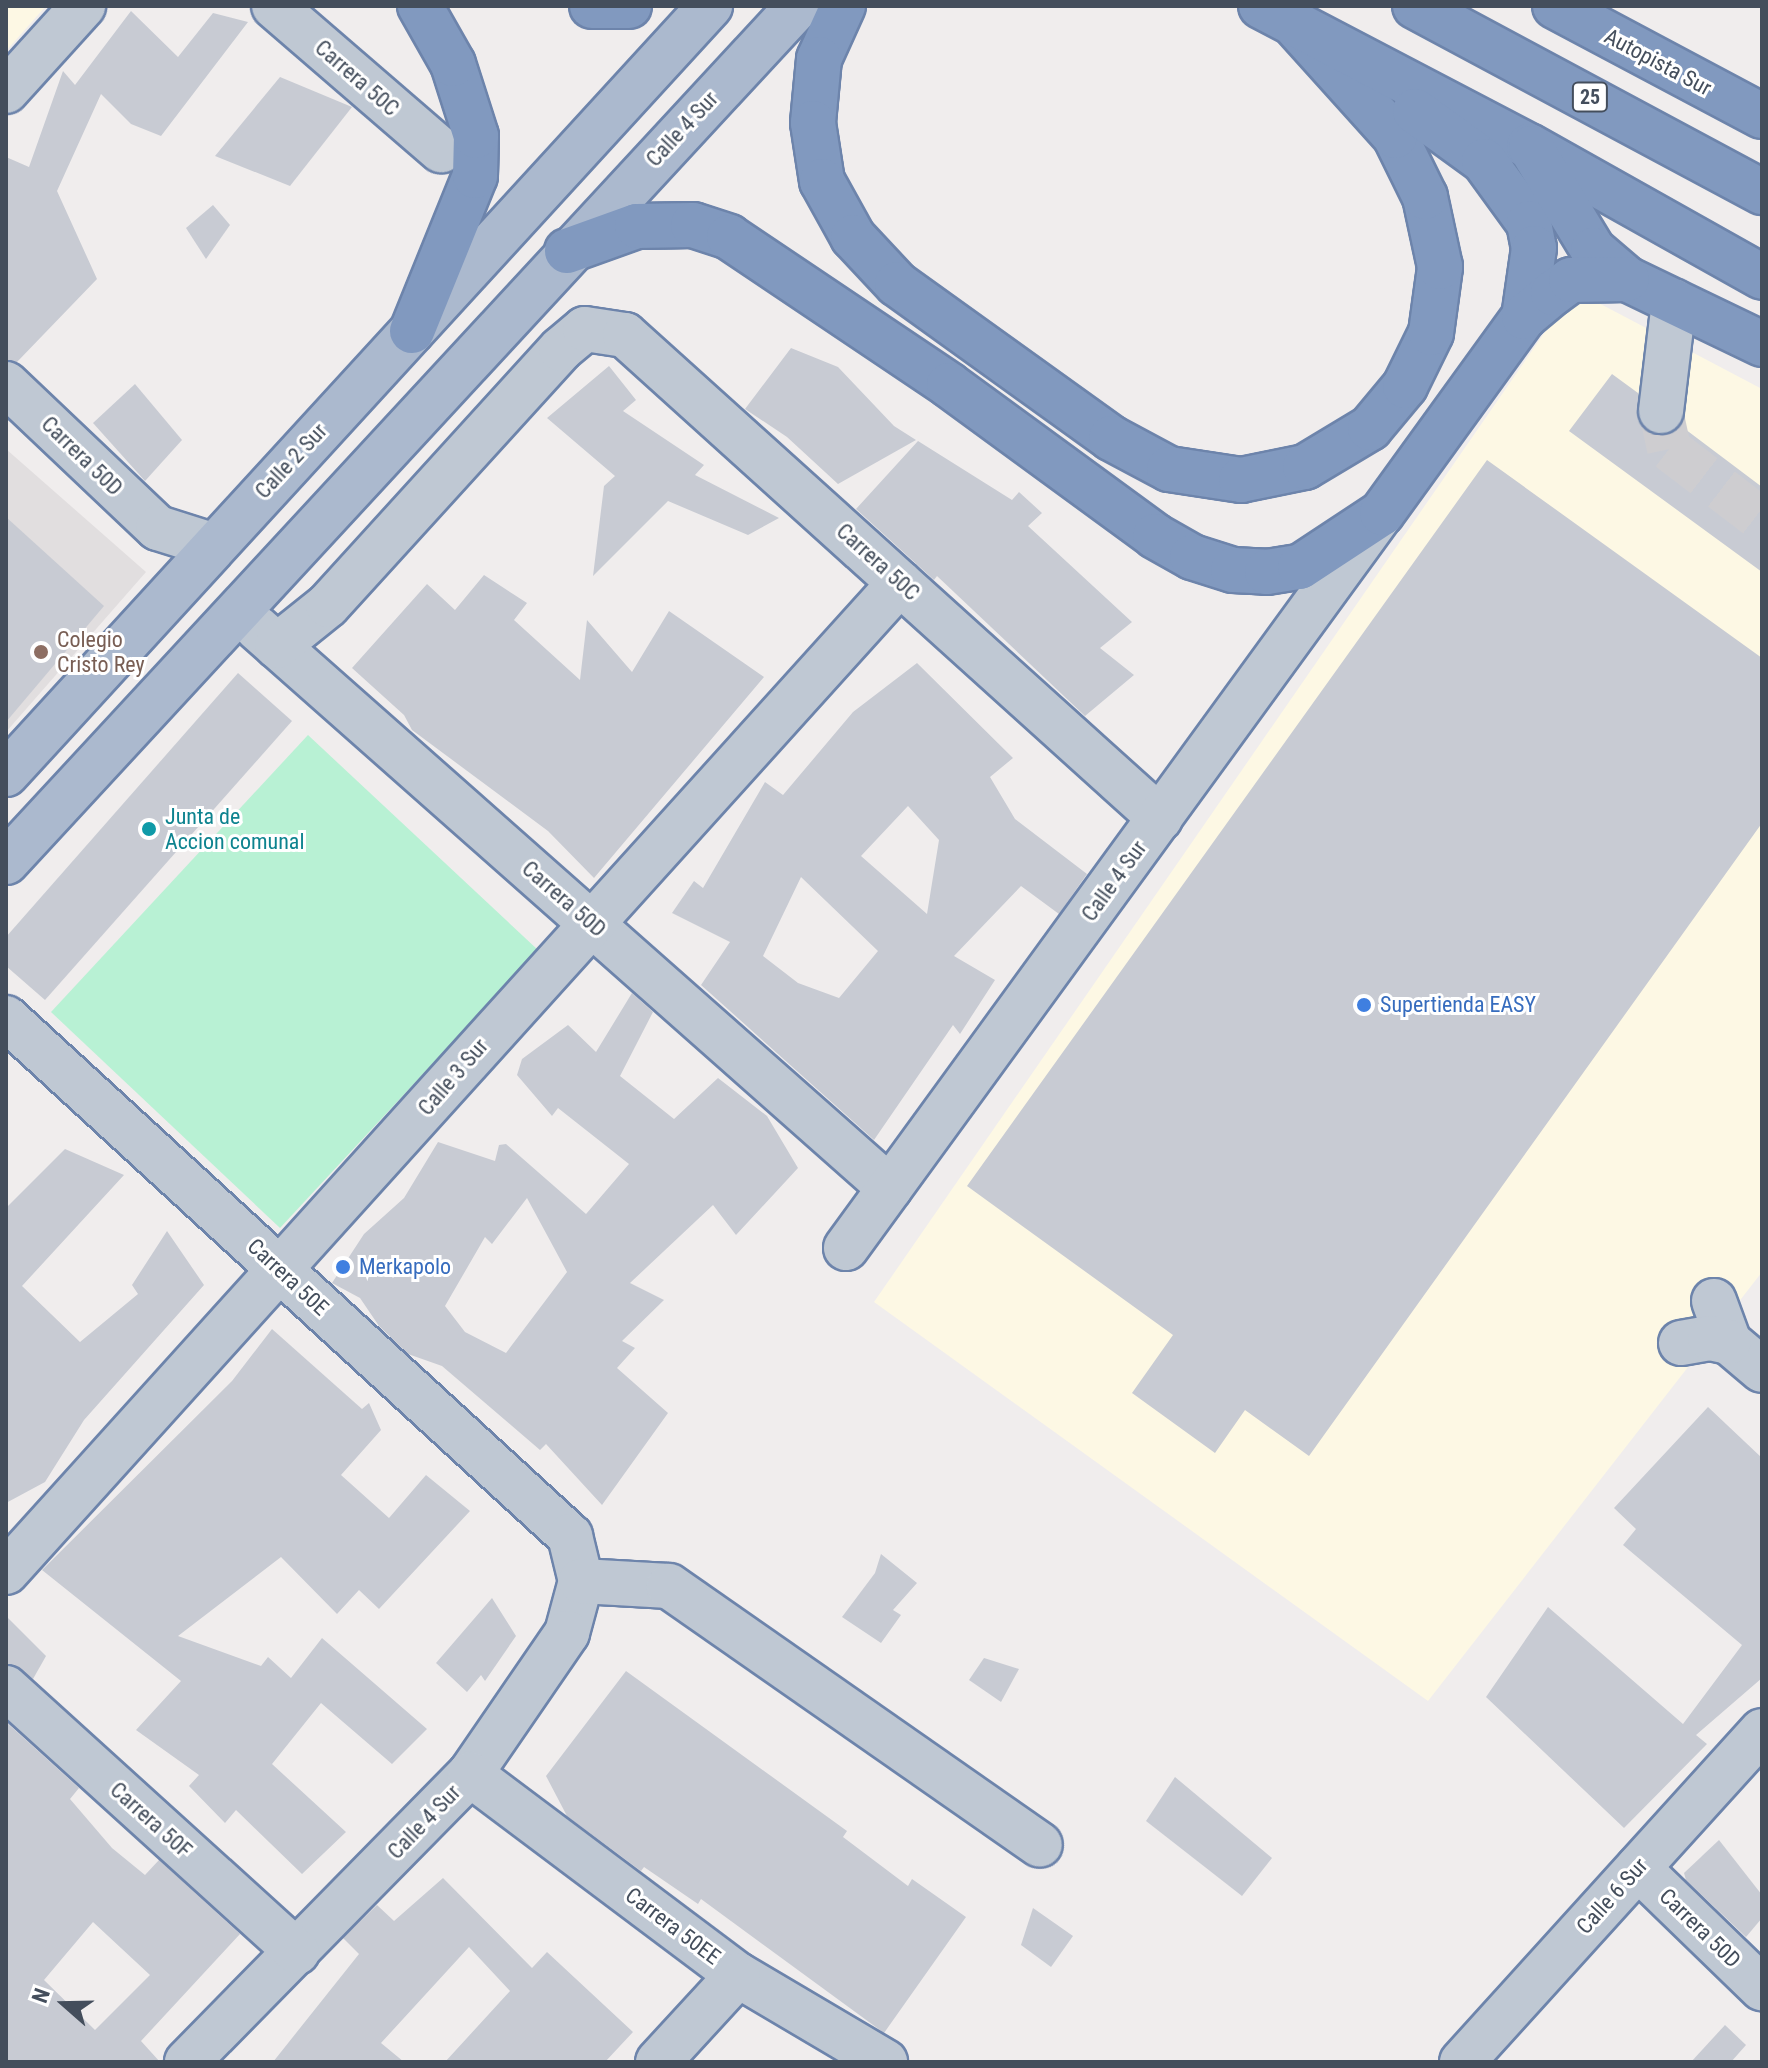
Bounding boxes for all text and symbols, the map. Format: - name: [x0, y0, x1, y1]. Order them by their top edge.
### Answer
- street label: Autopista Sur: [1600, 23, 1716, 101]
- street label: Carrera 50C: [310, 34, 404, 122]
- road number: 25: [1570, 81, 1610, 113]
- street label: Calle 4 Sur: [641, 86, 723, 172]
- street label: Carrera 50D: [36, 411, 128, 501]
- street label: Calle 2 Sur: [250, 418, 332, 504]
- street label: Carrera 50C: [831, 518, 925, 606]
- place label: Colegio Cristo Rey: [57, 626, 145, 678]
- marker: Colegio Cristo Rey: [32, 643, 50, 661]
- place label: Junta de Accion comunal: [165, 803, 304, 854]
- marker: Junta de Accion comunal: [140, 820, 158, 838]
- street label: Calle 4 Sur: [1076, 836, 1152, 926]
- street label: Carrera 50D: [517, 855, 611, 943]
- place label: Supertienda EASY: [1380, 992, 1536, 1018]
- marker: Supertienda EASY: [1355, 996, 1373, 1014]
- street label: Calle 3 Sur: [412, 1033, 494, 1121]
- street label: Carrera 50E: [242, 1233, 334, 1321]
- place label: Merkapolo: [359, 1254, 451, 1280]
- marker: Merkapolo: [334, 1258, 352, 1276]
- street label: Carrera 50F: [105, 1777, 197, 1863]
- street label: Calle 4 Sur: [382, 1779, 466, 1865]
- street label: Calle 6 Sur: [1571, 1853, 1653, 1939]
- street label: Carrera 50EE: [620, 1882, 726, 1970]
- street label: Carrera 50D: [1654, 1883, 1746, 1973]
- north arrow: [24, 1964, 104, 2044]
- text: N: [27, 1985, 55, 2006]

